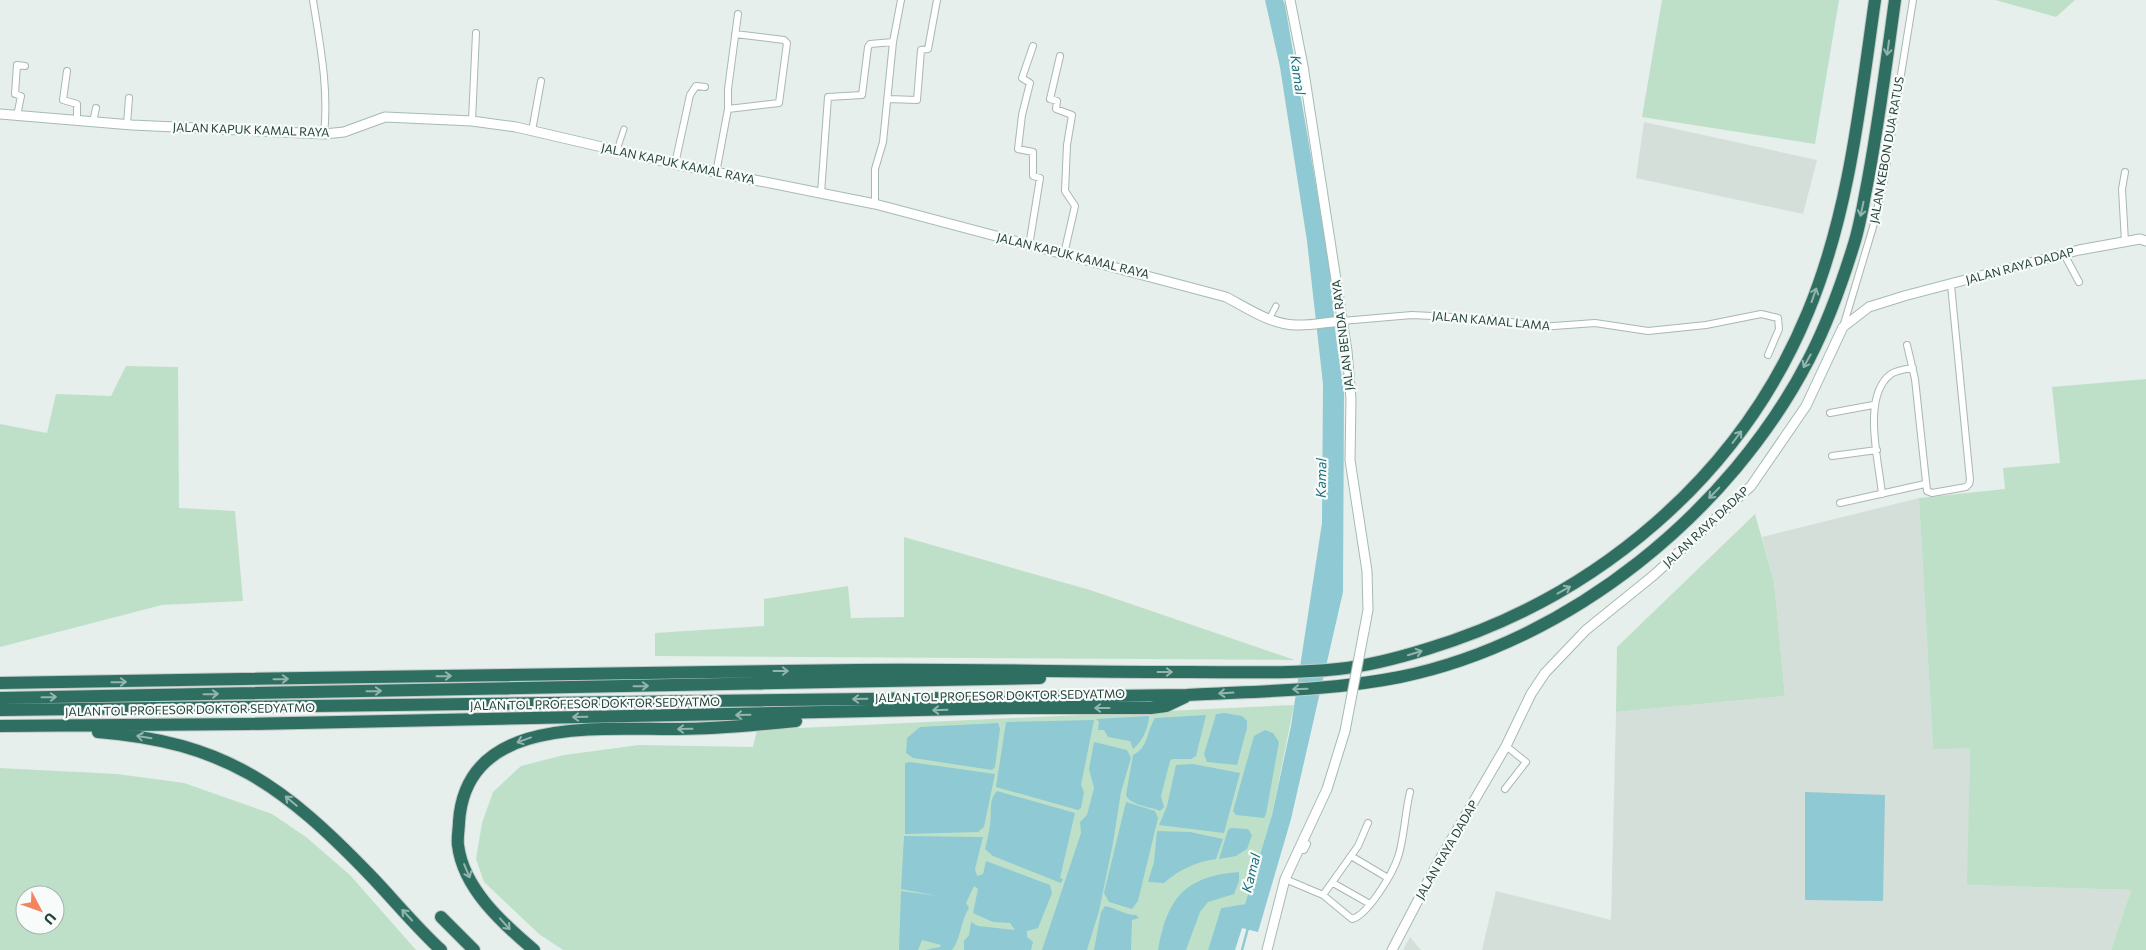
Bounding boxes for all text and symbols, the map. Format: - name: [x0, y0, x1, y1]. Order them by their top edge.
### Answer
- one-way arrow: [1883, 40, 1893, 56]
- water label: Kamal: [1287, 54, 1310, 96]
- street label: JALAN KEBON DUA RATUS: [1866, 75, 1907, 225]
- street label: JALAN KAPUK KAMAL RAYA: [172, 119, 330, 140]
- street label: JALAN KAPUK KAMAL RAYA: [600, 140, 756, 187]
- one-way arrow: [1857, 200, 1866, 216]
- street label: JALAN KAPUK KAMAL RAYA: [995, 229, 1151, 282]
- street label: JALAN RAYA DADAP: [1964, 244, 2076, 287]
- street label: JALAN BENDA RAYA: [1328, 279, 1357, 391]
- one-way arrow: [1810, 287, 1820, 303]
- street label: JALAN KAMAL LAMA: [1431, 308, 1551, 333]
- one-way arrow: [1802, 353, 1811, 368]
- one-way arrow: [1731, 431, 1742, 444]
- water label: Kamal: [1312, 457, 1329, 498]
- street label: JALAN RAYA DADAP: [1660, 483, 1752, 570]
- one-way arrow: [1707, 487, 1720, 499]
- one-way arrow: [1556, 585, 1571, 594]
- one-way arrow: [1406, 647, 1422, 657]
- one-way arrow: [773, 666, 789, 675]
- one-way arrow: [1157, 667, 1173, 677]
- one-way arrow: [435, 671, 451, 681]
- one-way arrow: [273, 675, 289, 684]
- one-way arrow: [110, 677, 126, 687]
- one-way arrow: [632, 681, 649, 691]
- one-way arrow: [1292, 684, 1308, 694]
- one-way arrow: [365, 686, 381, 696]
- street label: JALAN TOL PROFESOR DOKTOR SEDYATMO: [875, 686, 1125, 705]
- one-way arrow: [1218, 688, 1234, 697]
- one-way arrow: [202, 689, 219, 699]
- one-way arrow: [40, 692, 56, 702]
- street label: JALAN TOL PROFESOR DOKTOR SEDYATMO: [470, 694, 720, 713]
- one-way arrow: [852, 695, 868, 704]
- street label: JALAN TOL PROFESOR DOKTOR SEDYATMO: [65, 700, 315, 719]
- one-way arrow: [1095, 703, 1111, 713]
- one-way arrow: [932, 706, 948, 715]
- one-way arrow: [735, 710, 751, 719]
- one-way arrow: [572, 712, 588, 722]
- one-way arrow: [677, 724, 694, 734]
- one-way arrow: [136, 732, 152, 742]
- one-way arrow: [517, 736, 532, 745]
- one-way arrow: [285, 796, 298, 807]
- street label: JALAN RAYA DADAP: [1412, 797, 1481, 902]
- water label: Kamal: [1237, 851, 1264, 894]
- one-way arrow: [463, 863, 473, 878]
- north arrow: [15, 885, 65, 935]
- text: U: [40, 909, 60, 928]
- one-way arrow: [401, 909, 413, 922]
- one-way arrow: [499, 918, 511, 931]

